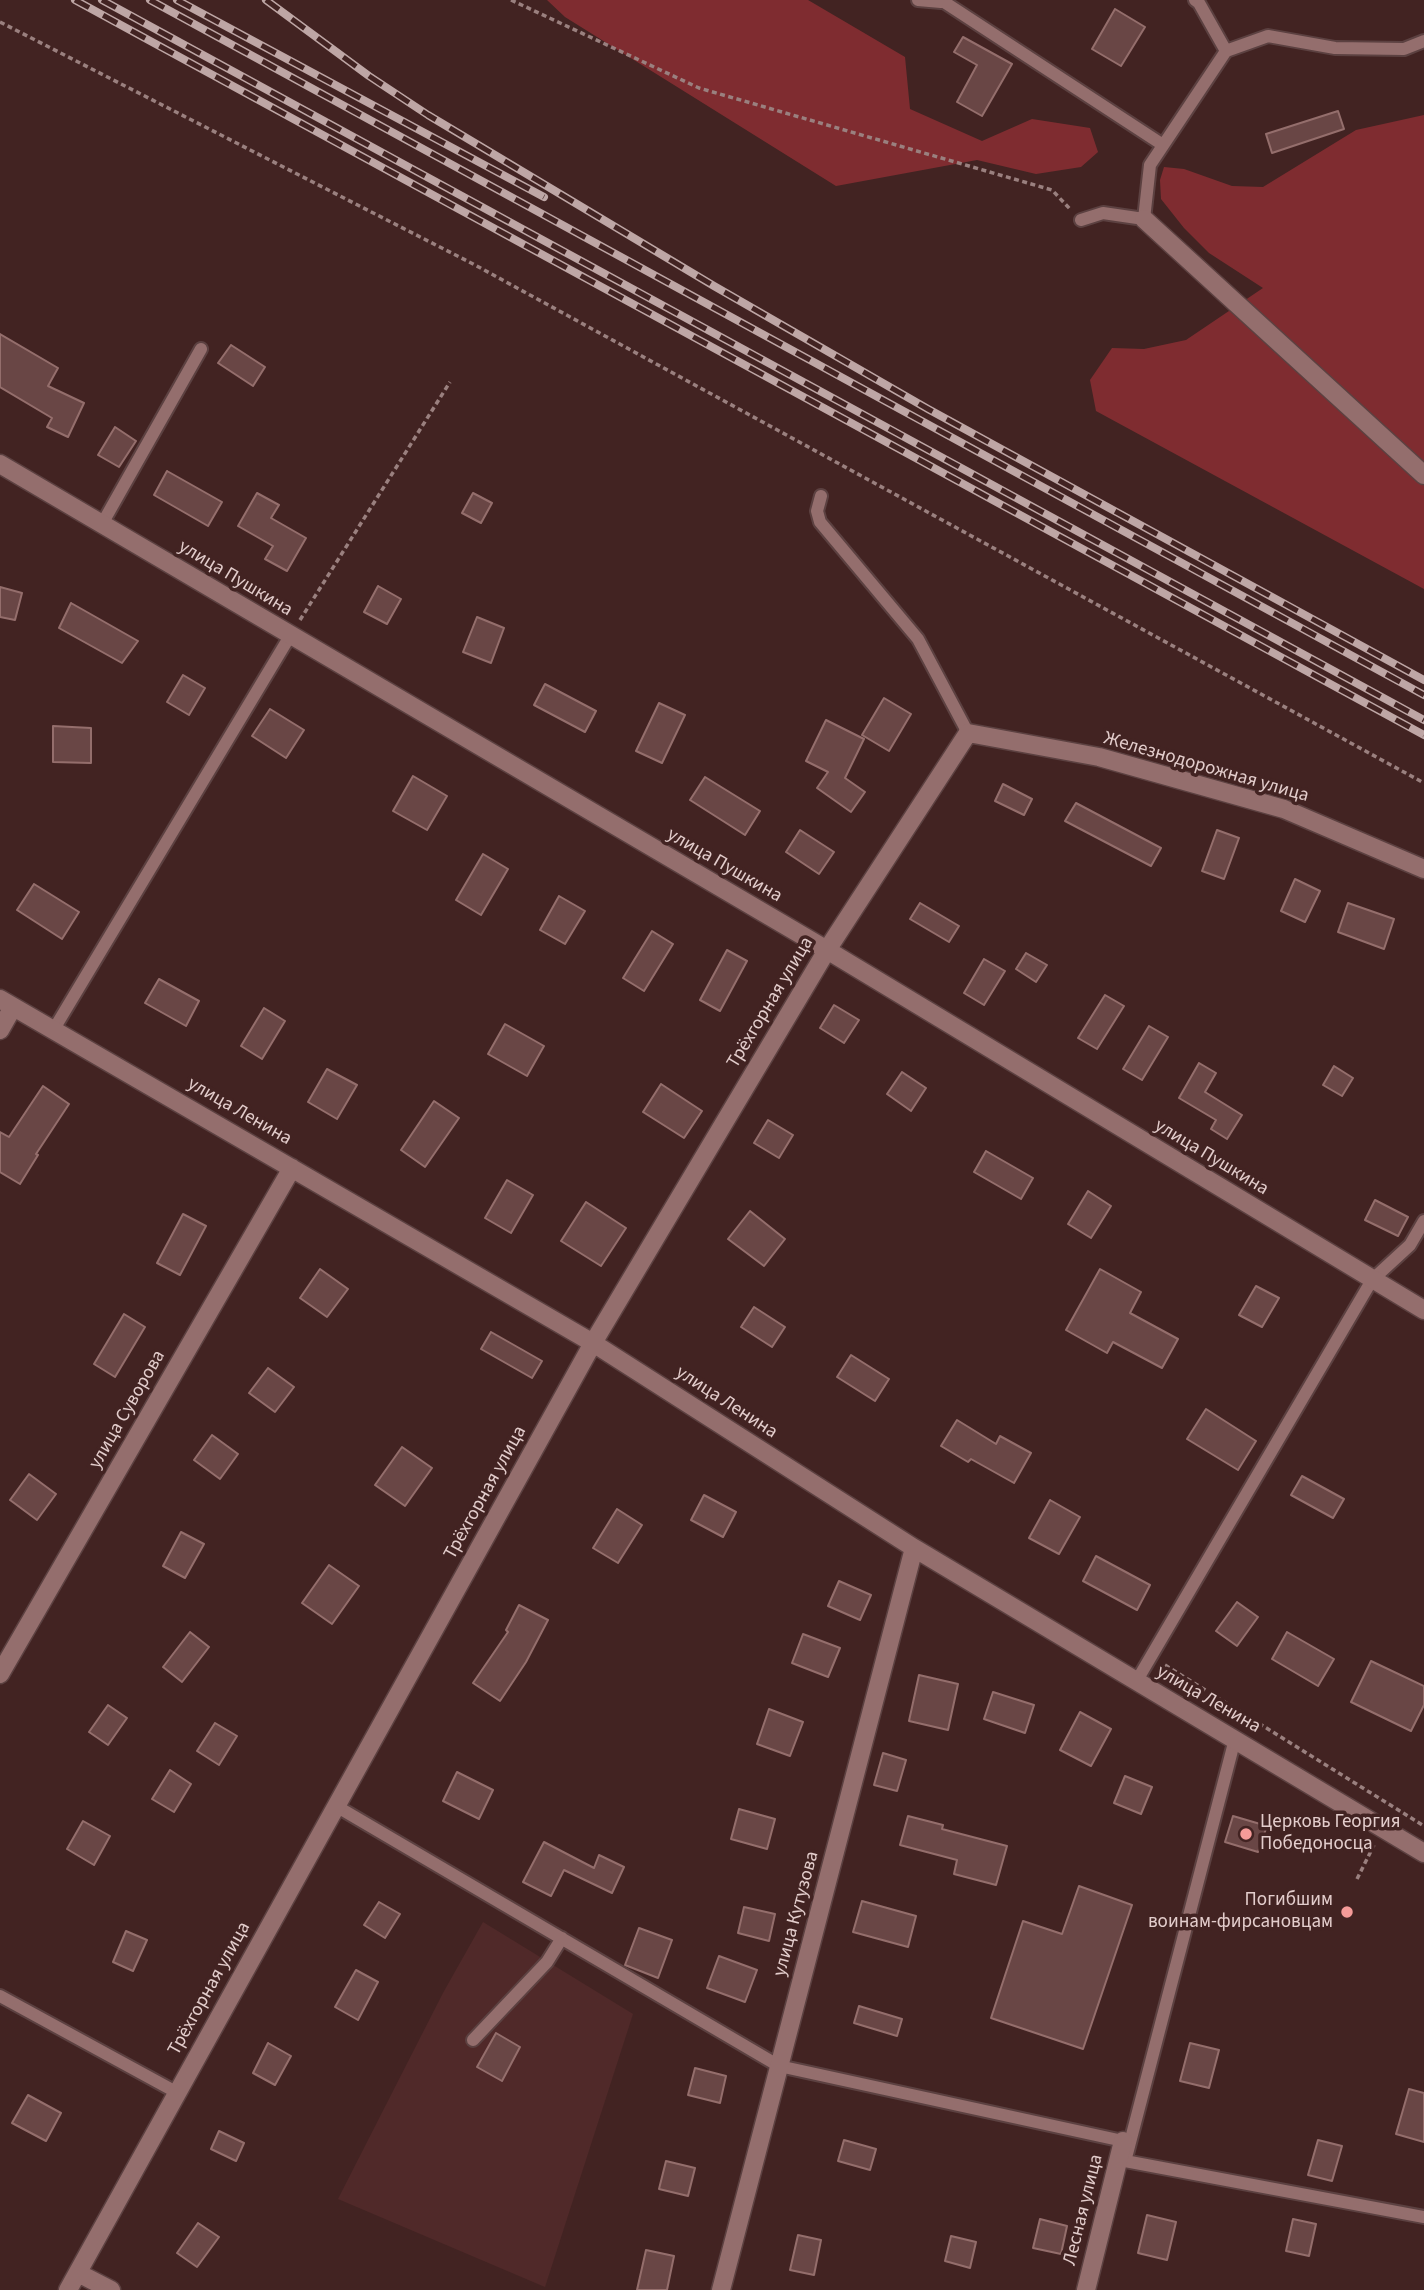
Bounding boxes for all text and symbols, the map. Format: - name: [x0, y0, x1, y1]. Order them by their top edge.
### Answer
- street label: улица Пушкина: [174, 536, 296, 622]
- street label: Железнодорожная улица: [1101, 728, 1311, 808]
- street label: улица Пушкина: [662, 824, 786, 908]
- street label: Трёхгорная улица: [723, 933, 819, 1073]
- street label: улица Ленина: [183, 1073, 295, 1151]
- street label: улица Пушкина: [1150, 1115, 1272, 1201]
- street label: улица Суворова: [85, 1347, 171, 1473]
- street label: улица Ленина: [671, 1362, 781, 1444]
- street label: Трёхгорная улица: [440, 1422, 532, 1564]
- street label: улица Ленина: [1152, 1661, 1264, 1739]
- place label: Церковь Георгия Победоносца: [1260, 1812, 1401, 1856]
- marker: Церковь Георгия Победоносца: [1238, 1826, 1254, 1842]
- street label: улица Кутузова: [769, 1849, 825, 1979]
- place label: Погибшим воинам-фирсановцам: [1148, 1890, 1333, 1934]
- marker: Погибшим воинам-фирсановцам: [1339, 1904, 1355, 1920]
- street label: Трёхгорная улица: [164, 1918, 256, 2060]
- street label: Лесная улица: [1059, 2152, 1109, 2268]

